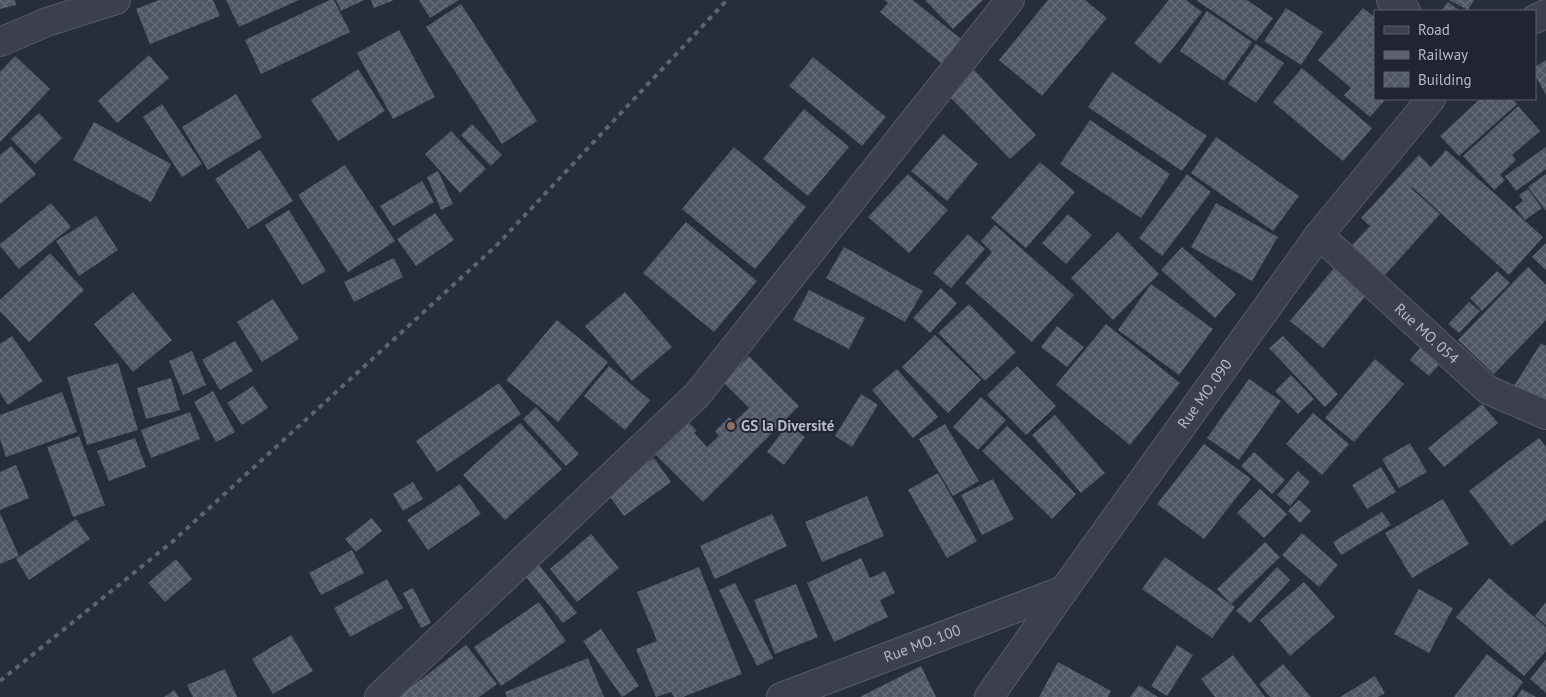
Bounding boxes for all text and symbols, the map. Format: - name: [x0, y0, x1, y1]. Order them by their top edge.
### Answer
- legend: [1374, 10, 1536, 100]
- text: Road: [1418, 20, 1450, 39]
- text: Railway: [1418, 45, 1468, 64]
- text: Building: [1418, 70, 1472, 89]
- street label: Rue MO. 054: [1391, 299, 1463, 368]
- street label: Rue MO. 090: [1173, 355, 1236, 432]
- place label: GS la Diversité: [741, 416, 835, 435]
- marker: GS la Diversité: [725, 420, 737, 432]
- street label: Rue MO. 100: [881, 620, 963, 666]

